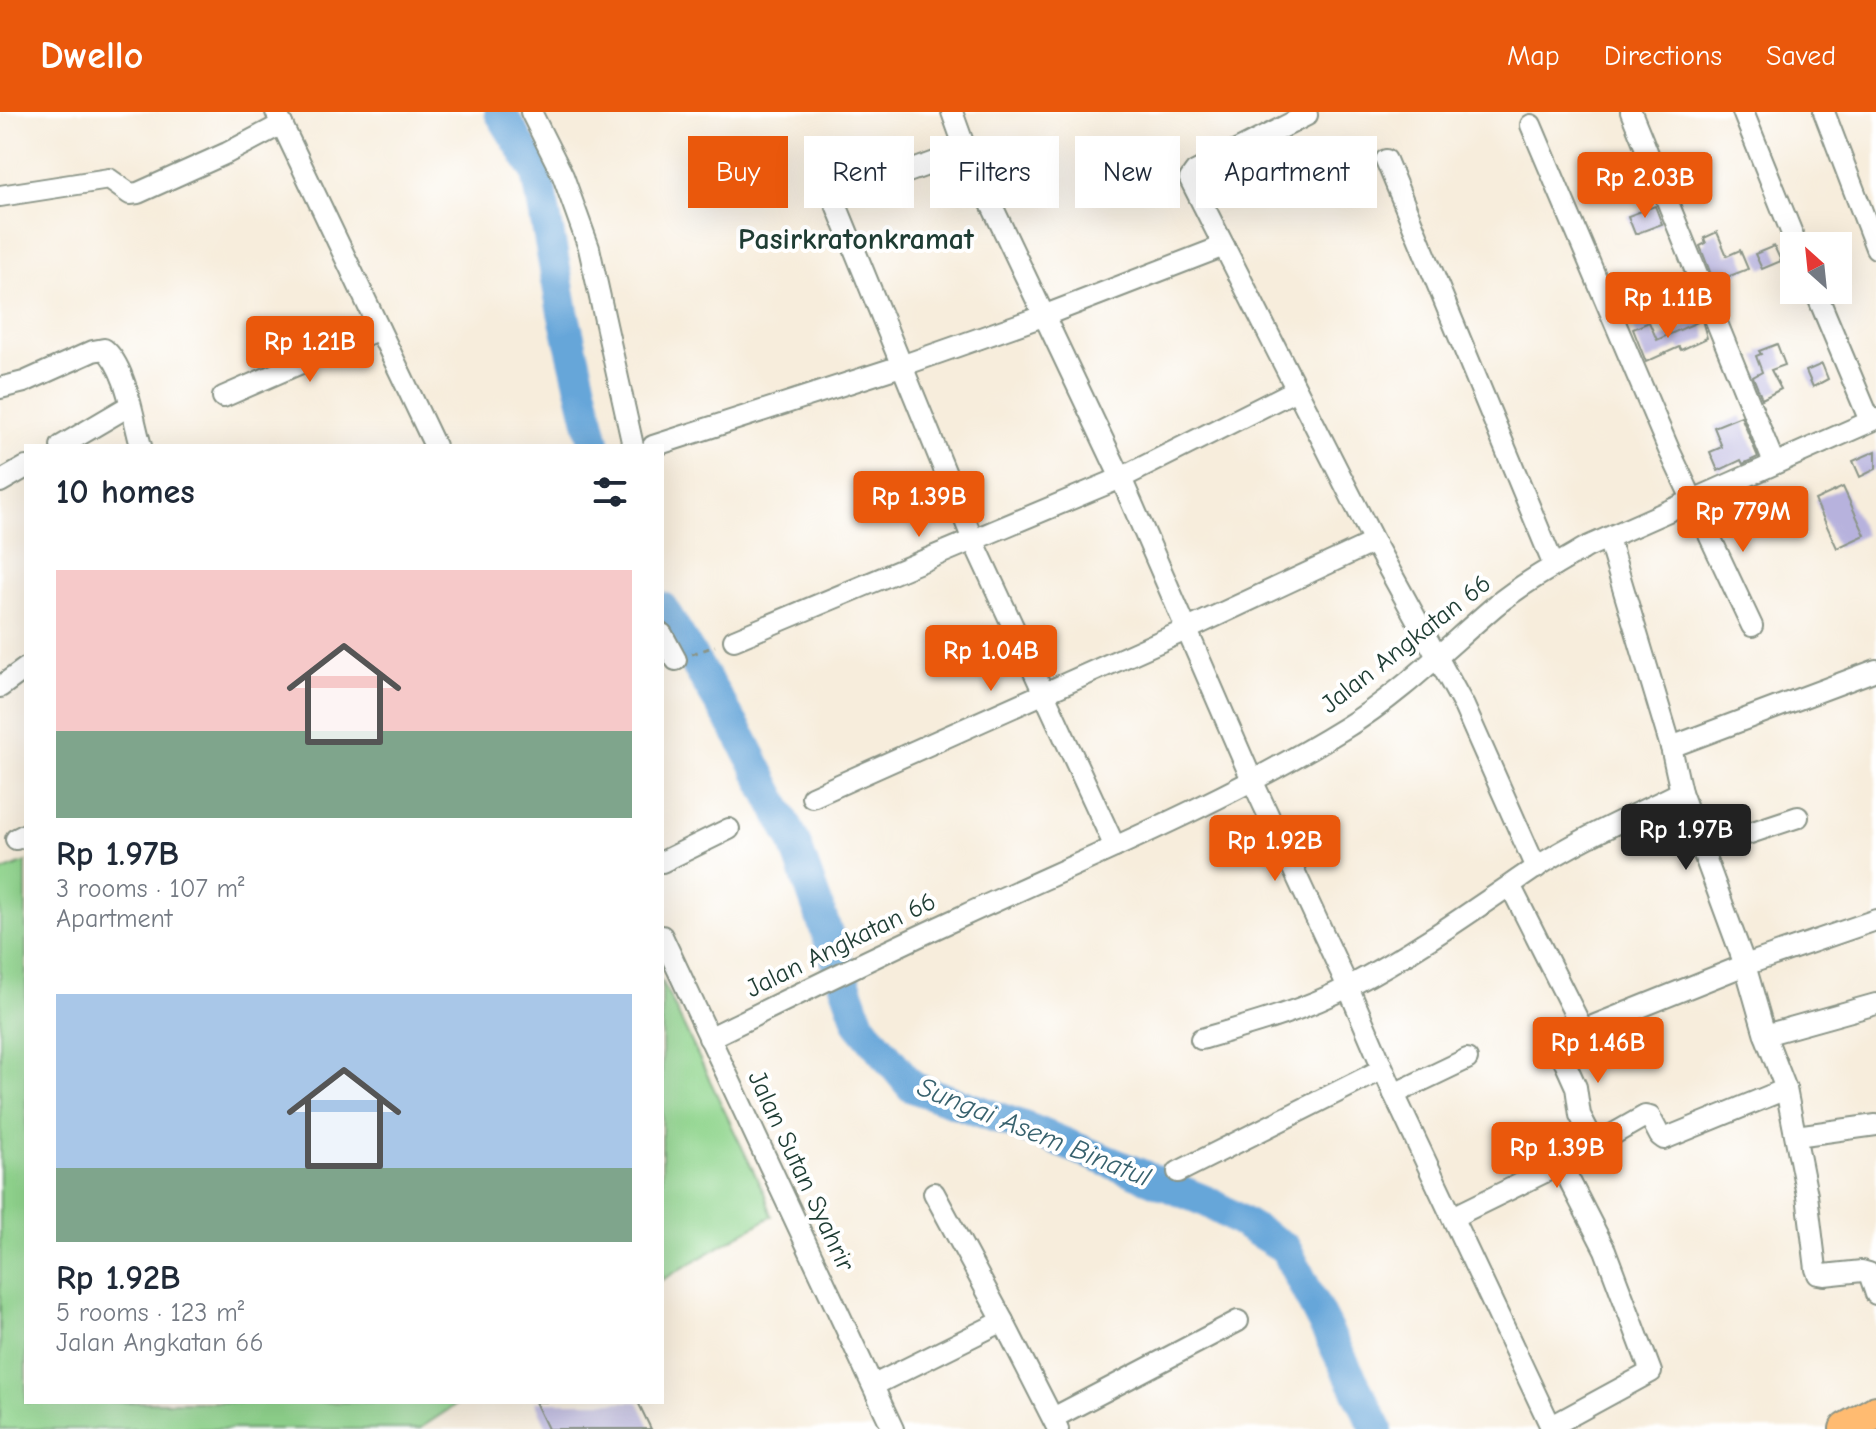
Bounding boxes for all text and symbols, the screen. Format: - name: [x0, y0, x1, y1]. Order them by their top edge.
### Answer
- text: Dwello: [40, 34, 143, 78]
- text: Map: [1507, 40, 1560, 72]
- text: Directions: [1604, 40, 1722, 72]
- text: Saved: [1766, 40, 1836, 72]
- chip: Buy: [688, 136, 788, 208]
- chip: Rent: [804, 136, 914, 208]
- chip: Filters: [930, 136, 1059, 208]
- chip: New: [1075, 136, 1180, 208]
- chip: Apartment: [1196, 136, 1377, 208]
- pin: Rp 2.03B: [1562, 152, 1728, 220]
- text: Rp 2.03B: [1595, 163, 1695, 193]
- district label: Pasirkratonkramat: [738, 222, 975, 257]
- north arrow: [1780, 232, 1852, 304]
- map controls: [1780, 232, 1852, 304]
- pin: Rp 1.11B: [1585, 272, 1751, 340]
- text: Rp 1.11B: [1623, 283, 1713, 313]
- pin: Rp 1.21B: [227, 316, 393, 384]
- text: Rp 1.21B: [264, 327, 356, 357]
- icon: filters: [588, 470, 632, 514]
- pin: Rp 1.39B: [836, 471, 1002, 539]
- text: 10 homes: [56, 472, 195, 512]
- text: Rp 1.39B: [871, 482, 967, 512]
- pin: Rp 779M: [1669, 486, 1817, 554]
- text: Rp 779M: [1695, 497, 1791, 527]
- street label: Jalan Angkatan 66: [1315, 568, 1497, 720]
- icon: home: [272, 622, 416, 766]
- pin: Rp 1.04B: [908, 625, 1074, 693]
- text: Rp 1.04B: [943, 636, 1039, 666]
- pin: Rp 1.97B: [1603, 804, 1769, 872]
- pin: Rp 1.92B: [1192, 815, 1358, 883]
- text: Rp 1.97B: [1639, 815, 1733, 845]
- text: Rp 1.92B: [1227, 826, 1323, 856]
- text: Rp 1.97B: [56, 834, 179, 874]
- text: 3 rooms · 107 m²: [56, 874, 245, 904]
- street label: Jalan Angkatan 66: [741, 886, 941, 1004]
- text: Apartment: [56, 904, 172, 934]
- pin: Rp 1.46B: [1515, 1017, 1681, 1085]
- text: Rp 1.46B: [1551, 1028, 1645, 1058]
- icon: home: [272, 1046, 416, 1190]
- street label: Jalan Sutan Syahrir: [741, 1066, 861, 1277]
- water label: Sungai Asem Binatul: [913, 1071, 1156, 1194]
- pin: Rp 1.39B: [1474, 1122, 1640, 1190]
- text: Rp 1.39B: [1509, 1133, 1605, 1163]
- text: Rp 1.92B: [56, 1258, 181, 1298]
- text: 5 rooms · 123 m²: [56, 1298, 244, 1328]
- text: Jalan Angkatan 66: [56, 1328, 264, 1358]

